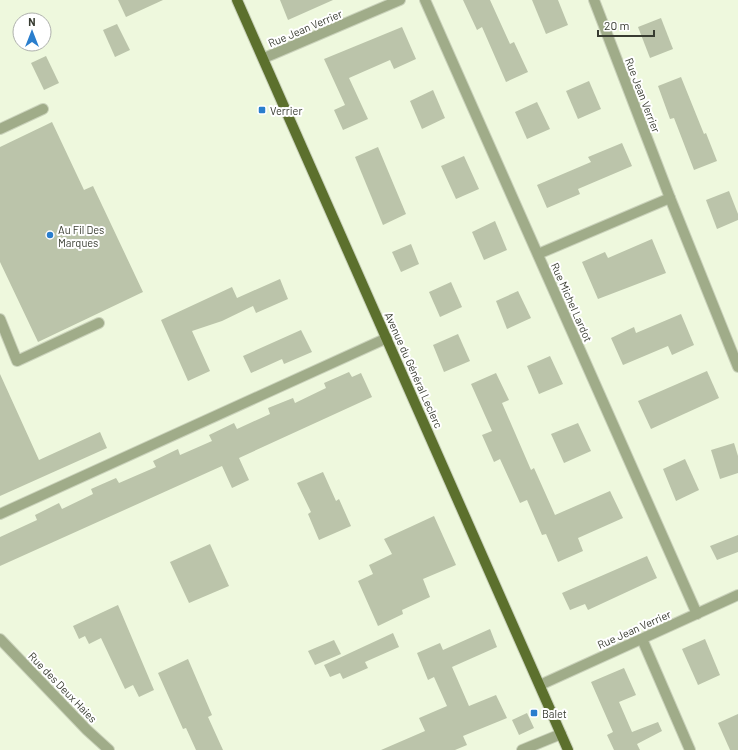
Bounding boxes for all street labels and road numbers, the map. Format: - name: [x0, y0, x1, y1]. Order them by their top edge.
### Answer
- street label: Rue Jean Verrier: [266, 7, 344, 49]
- street label: Rue Jean Verrier: [623, 56, 663, 134]
- street label: Rue Michel Lardot: [549, 260, 595, 344]
- street label: Avenue du Général Leclerc: [382, 310, 446, 430]
- street label: Rue Jean Verrier: [595, 607, 673, 651]
- street label: Rue des Deux Haies: [26, 649, 100, 725]

